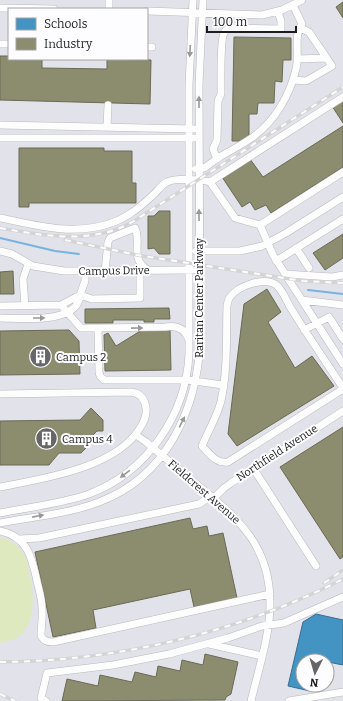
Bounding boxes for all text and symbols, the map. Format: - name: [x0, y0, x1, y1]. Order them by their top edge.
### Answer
- legend: [8, 8, 148, 60]
- scale bar: [207, 8, 296, 34]
- text: 100 m: [213, 15, 248, 29]
- text: Schools: [44, 17, 88, 31]
- text: Industry: [44, 37, 93, 51]
- one-way arrow: [187, 45, 194, 57]
- one-way arrow: [196, 95, 202, 108]
- one-way arrow: [196, 208, 202, 221]
- street label: Raritan Center Parkway: [193, 238, 206, 358]
- street label: Campus Drive: [78, 264, 150, 278]
- one-way arrow: [33, 315, 46, 321]
- one-way arrow: [131, 324, 143, 331]
- building icon: Campus 2: [27, 344, 53, 370]
- place label: Campus 2: [56, 351, 106, 364]
- one-way arrow: [179, 416, 185, 428]
- street label: Northfield Avenue: [234, 422, 320, 484]
- building icon: Campus 4: [33, 426, 59, 452]
- place label: Campus 4: [62, 433, 113, 446]
- street label: Fieldcrest Avenue: [165, 457, 243, 527]
- one-way arrow: [119, 470, 130, 478]
- one-way arrow: [32, 513, 44, 519]
- north arrow: [295, 653, 335, 693]
- text: N: [309, 676, 319, 689]

